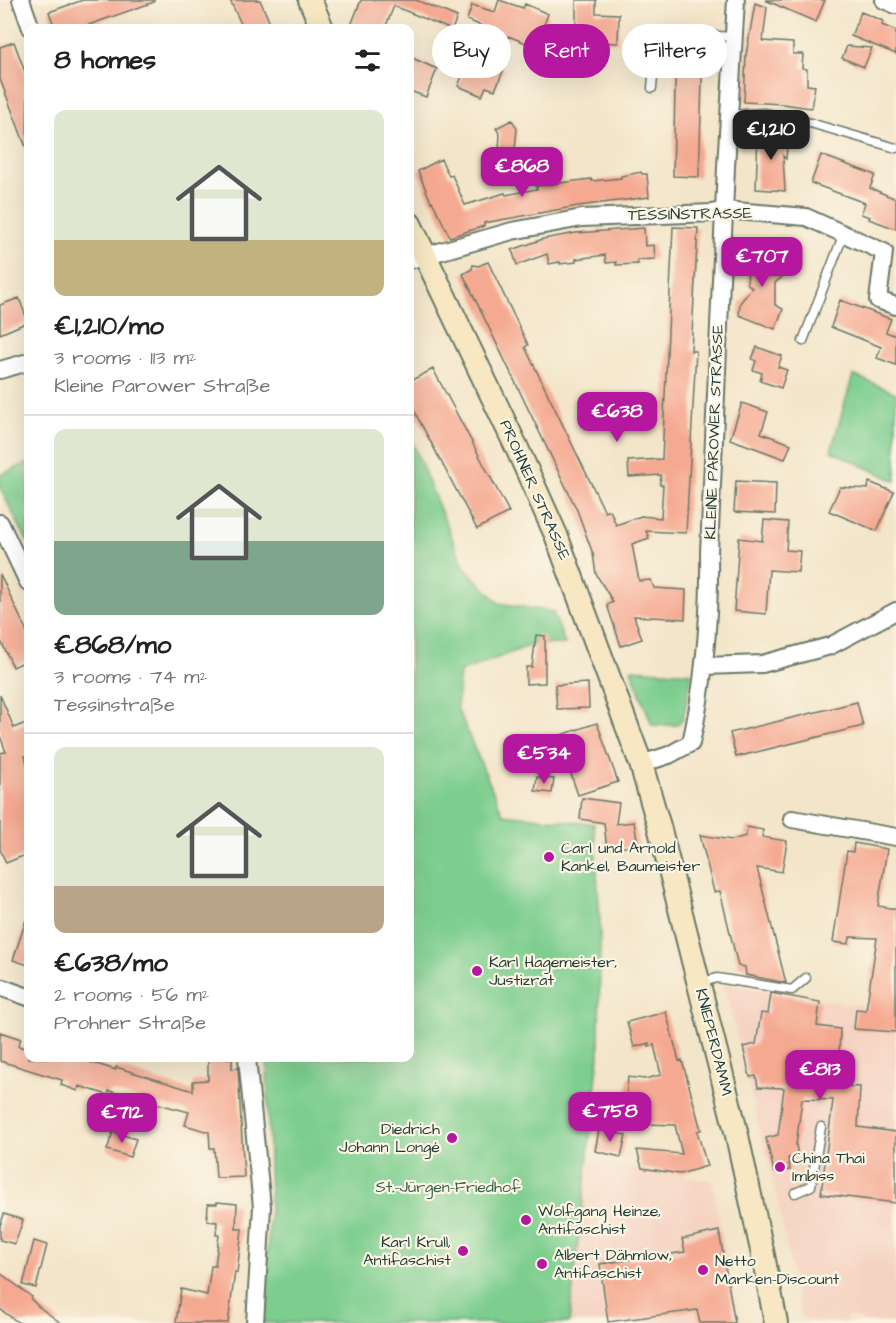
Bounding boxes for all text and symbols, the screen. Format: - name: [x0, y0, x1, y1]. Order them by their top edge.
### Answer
- chip: Buy: [432, 24, 511, 78]
- chip: Rent: [523, 24, 610, 78]
- chip: Filters: [622, 24, 727, 78]
- text: 8 homes: [54, 42, 156, 78]
- icon: filters: [351, 44, 384, 77]
- pin: €1,210: [722, 110, 820, 161]
- text: €1,210: [747, 115, 795, 143]
- pin: €868: [486, 147, 558, 198]
- icon: home: [165, 149, 273, 257]
- text: €868: [495, 152, 549, 180]
- street label: TESSINSTRASSE: [628, 202, 753, 226]
- pin: €707: [726, 237, 798, 288]
- text: €707: [735, 242, 789, 270]
- text: €1,210/mo: [54, 308, 164, 344]
- street label: KLEINE PAROWER STRASSE: [699, 323, 729, 540]
- text: 3 rooms · 113 m²: [54, 344, 197, 372]
- text: Kleine Parower Straße: [54, 372, 270, 400]
- pin: €638: [581, 392, 653, 443]
- text: €638: [591, 397, 643, 425]
- street label: PROHNER STRASSE: [494, 416, 576, 564]
- icon: home: [165, 468, 273, 576]
- text: €868/mo: [54, 627, 171, 663]
- text: 3 rooms · 74 m²: [54, 663, 207, 691]
- text: Tessinstraße: [54, 691, 175, 719]
- pin: €534: [508, 734, 580, 785]
- text: €534: [517, 739, 571, 767]
- icon: home: [165, 786, 273, 894]
- place label: Carl und Arnold Kankel, Baumeister: [561, 837, 700, 877]
- marker: Carl und Arnold Kankel, Baumeister: [542, 850, 556, 864]
- text: €638/mo: [54, 945, 168, 981]
- place label: Karl Hagemeister, Justizrat: [489, 951, 618, 991]
- marker: Karl Hagemeister, Justizrat: [470, 964, 484, 978]
- text: 2 rooms · 56 m²: [54, 981, 209, 1009]
- street label: KNIEPERDAMM: [690, 986, 738, 1098]
- text: Prohner Straße: [54, 1009, 206, 1037]
- pin: €813: [784, 1050, 856, 1101]
- text: €813: [799, 1055, 841, 1083]
- pin: €758: [574, 1092, 646, 1143]
- pin: €712: [86, 1093, 158, 1144]
- text: €758: [582, 1097, 638, 1125]
- text: €712: [101, 1098, 143, 1126]
- place label: Diedrich Johann Longé: [339, 1118, 440, 1159]
- marker: Diedrich Johann Longé: [445, 1131, 459, 1145]
- place label: China Thai Imbiss: [792, 1147, 865, 1187]
- marker: China Thai Imbiss: [773, 1160, 787, 1174]
- park label: St.-Jürgen-Friedhof: [376, 1176, 521, 1199]
- place label: Wolfgang Heinze, Antifaschist: [538, 1200, 661, 1240]
- marker: Wolfgang Heinze, Antifaschist: [519, 1213, 533, 1227]
- place label: Karl Krull, Antifaschist: [363, 1231, 452, 1271]
- marker: Karl Krull, Antifaschist: [456, 1244, 470, 1258]
- place label: Albert Dähmlow, Antifaschist: [554, 1244, 672, 1284]
- place label: Netto Marken-Discount: [715, 1250, 840, 1290]
- marker: Albert Dähmlow, Antifaschist: [535, 1257, 549, 1271]
- marker: Netto Marken-Discount: [696, 1263, 710, 1277]

